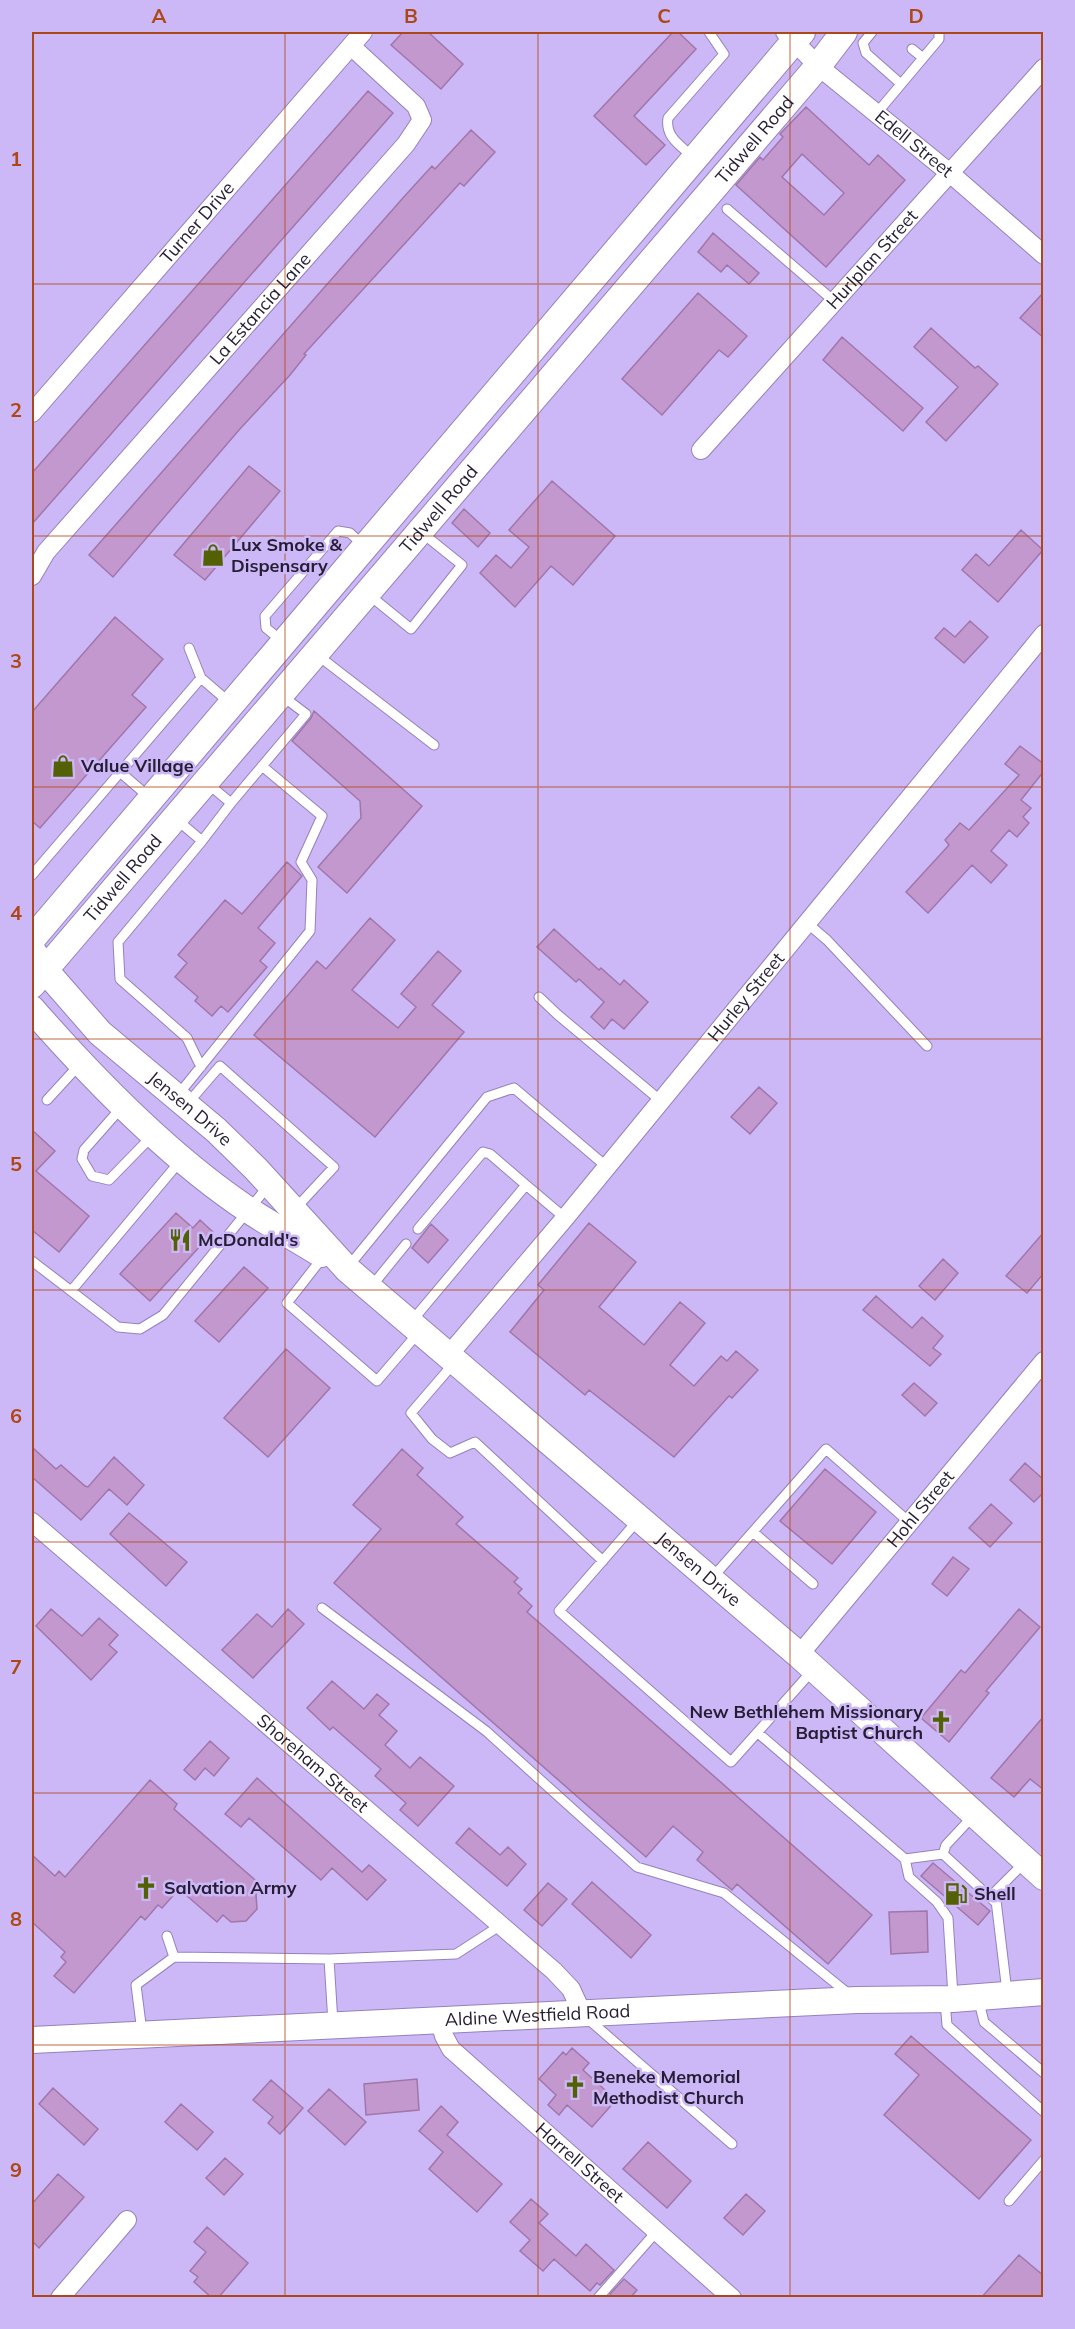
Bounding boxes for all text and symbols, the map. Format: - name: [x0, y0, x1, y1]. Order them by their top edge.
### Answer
- text: A: [152, 3, 167, 28]
- text: B: [404, 3, 418, 28]
- text: C: [657, 3, 671, 28]
- text: D: [908, 3, 924, 28]
- street label: Tidwell Road: [710, 91, 798, 188]
- street label: Edell Street: [870, 105, 958, 182]
- text: 1: [10, 146, 22, 171]
- street label: Turner Drive: [155, 177, 239, 268]
- street label: Hurlplan Street: [821, 205, 922, 314]
- street label: La Estancia Lane: [205, 248, 316, 369]
- text: 2: [10, 397, 22, 422]
- street label: Tidwell Road: [394, 460, 483, 558]
- place label: Lux Smoke & Dispensary: [231, 533, 342, 577]
- shop icon: Lux Smoke & Dispensary: [200, 542, 226, 568]
- text: 3: [10, 648, 22, 673]
- shop icon: Value Village: [50, 753, 76, 779]
- place label: Value Village: [80, 754, 194, 777]
- street label: Tidwell Road: [79, 829, 167, 927]
- text: 4: [10, 900, 22, 925]
- street label: Hurley Street: [702, 947, 789, 1046]
- street label: Jensen Drive: [143, 1066, 237, 1151]
- text: 5: [10, 1151, 22, 1176]
- restaurant icon: McDonald's: [167, 1227, 193, 1253]
- place label: McDonald's: [198, 1228, 298, 1251]
- text: 6: [10, 1403, 22, 1428]
- street label: Hohl Street: [881, 1465, 959, 1552]
- street label: Jensen Drive: [652, 1526, 746, 1611]
- text: 7: [10, 1654, 22, 1679]
- place label: New Bethlehem Missionary Baptist Church: [689, 1700, 923, 1744]
- street label: Shoreham Street: [252, 1709, 373, 1817]
- church icon: New Bethlehem Missionary Baptist Church: [928, 1709, 954, 1735]
- church icon: Salvation Army: [133, 1875, 159, 1901]
- place label: Salvation Army: [164, 1876, 297, 1899]
- fuel station icon: Shell: [943, 1881, 969, 1907]
- place label: Shell: [974, 1882, 1016, 1905]
- text: 8: [10, 1906, 22, 1931]
- street label: Aldine Westfield Road: [444, 1999, 631, 2031]
- place label: Beneke Memorial Methodist Church: [593, 2065, 744, 2109]
- church icon: Beneke Memorial Methodist Church: [562, 2074, 588, 2100]
- street label: Harrell Street: [531, 2117, 629, 2208]
- text: 9: [10, 2157, 22, 2182]

